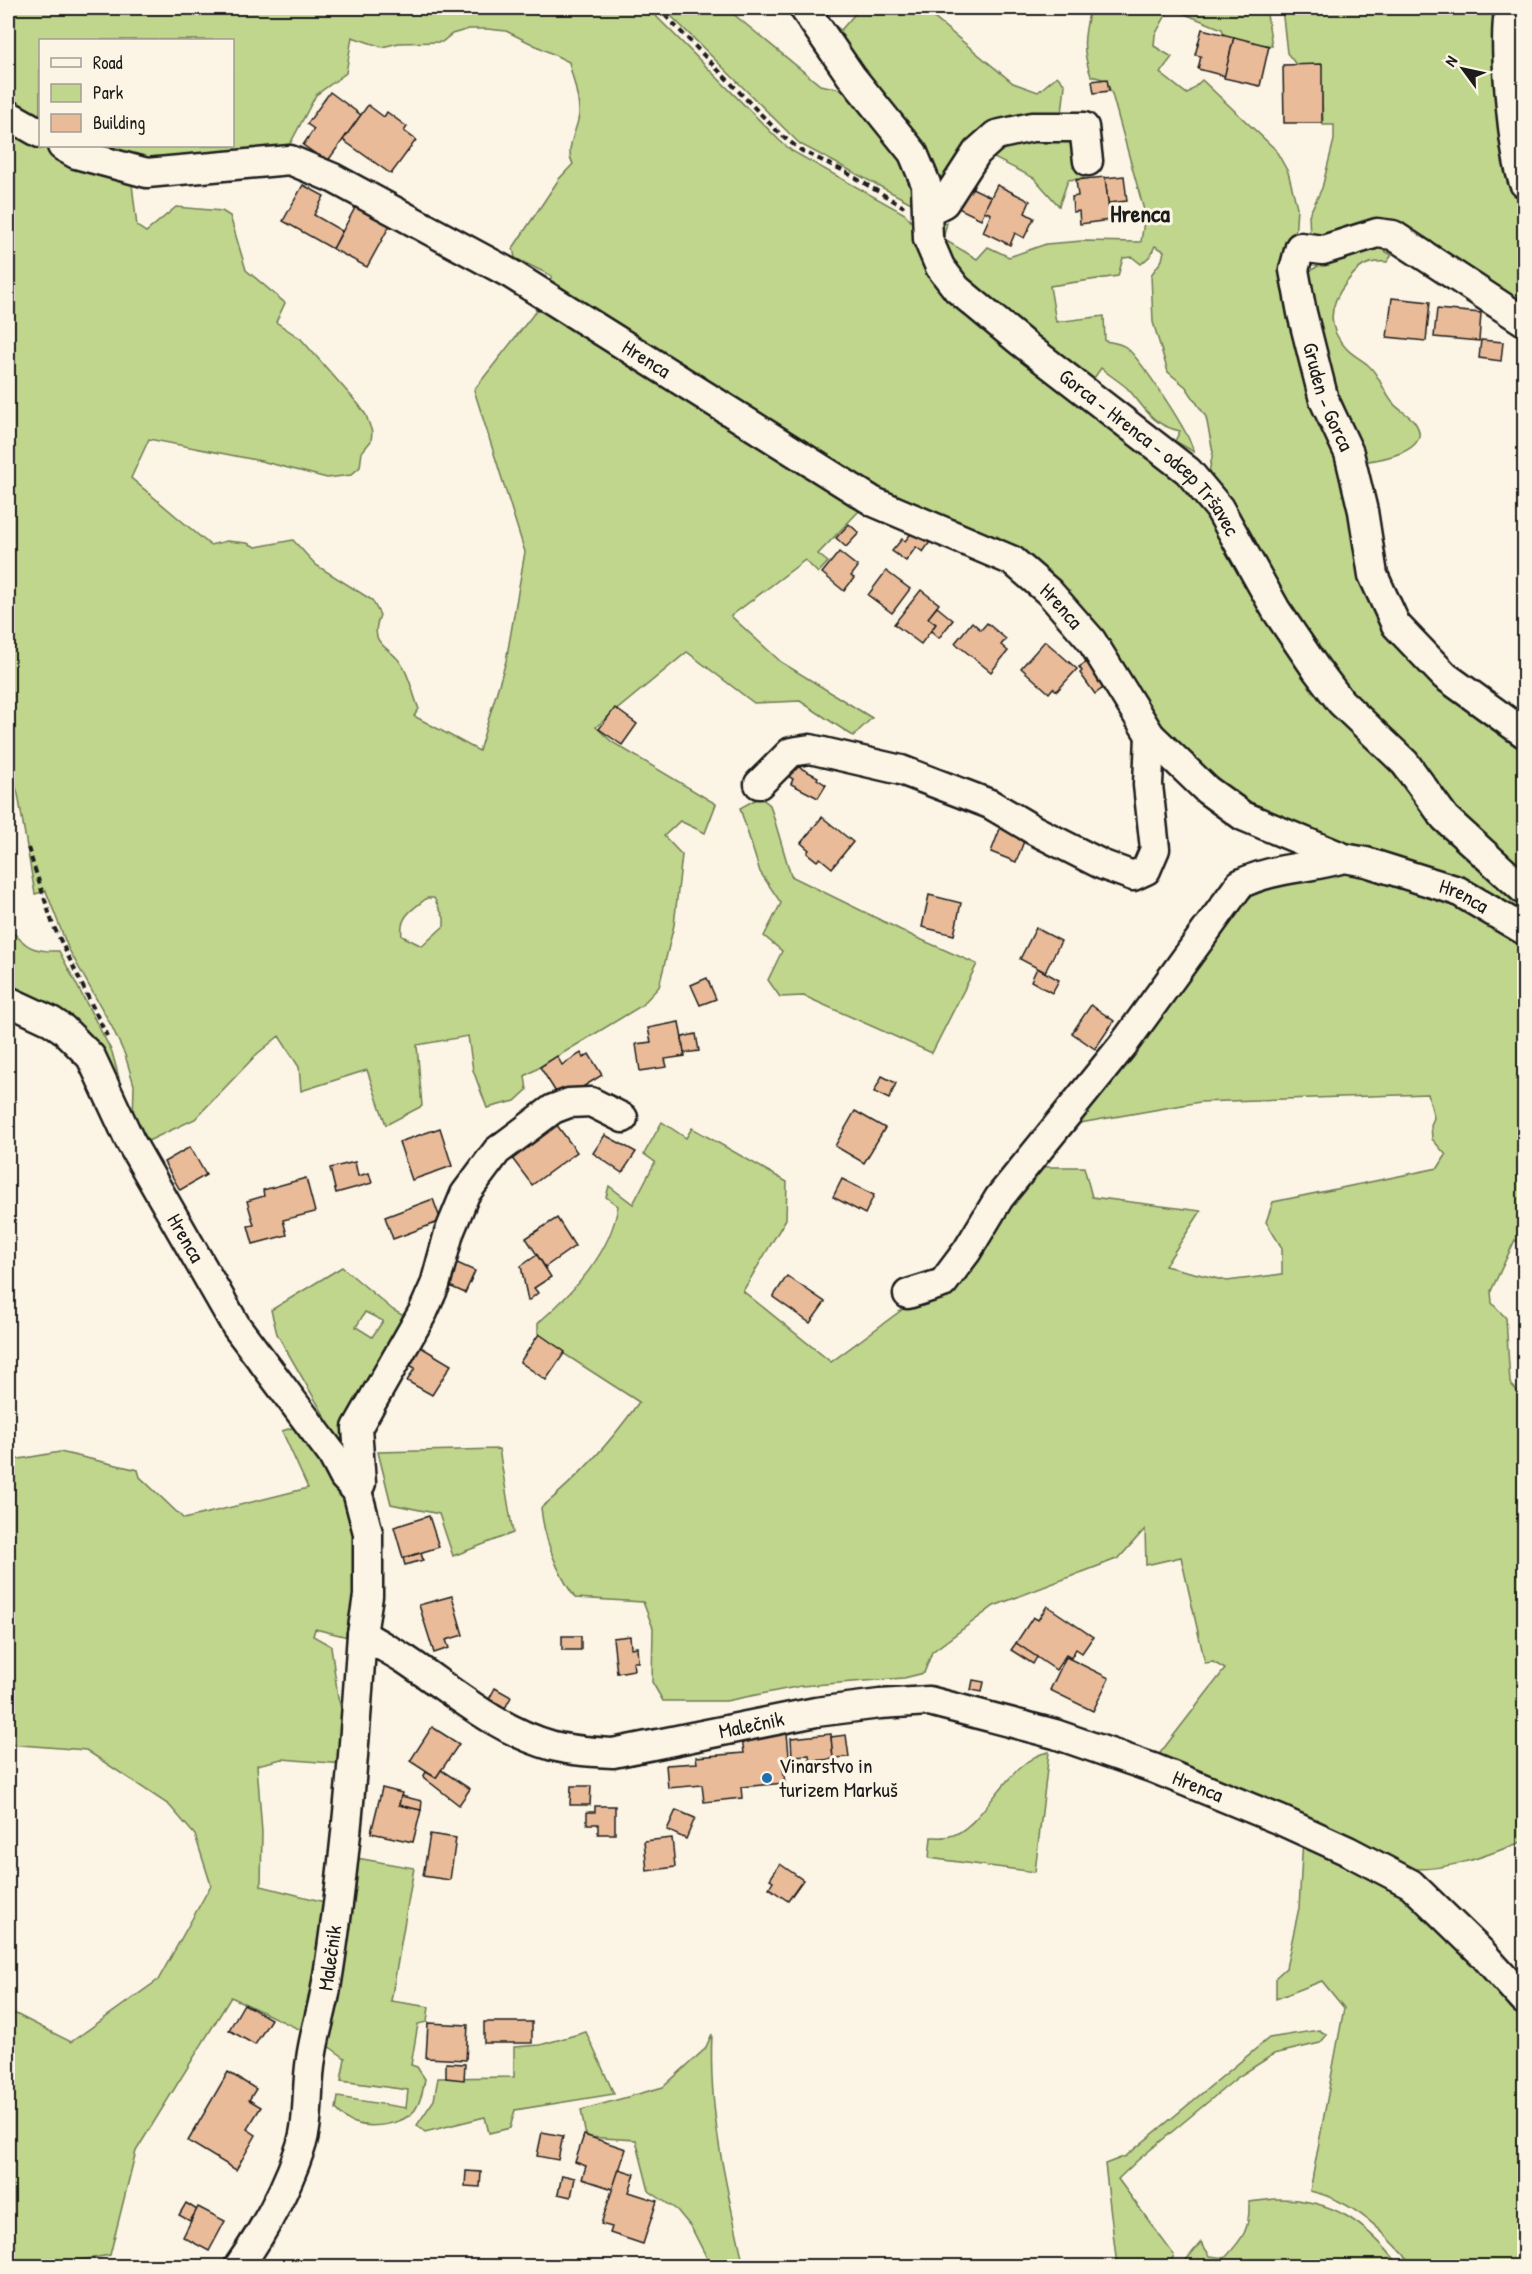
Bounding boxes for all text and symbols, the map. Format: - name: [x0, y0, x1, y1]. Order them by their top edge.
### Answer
- legend: [39, 39, 234, 147]
- north arrow: [1433, 39, 1493, 99]
- text: Road: [93, 50, 123, 75]
- text: N: [1439, 51, 1462, 70]
- text: Park: [93, 80, 124, 105]
- text: Building: [93, 110, 145, 135]
- district label: Hrenca: [1110, 197, 1170, 229]
- street label: Hrenca: [617, 332, 677, 385]
- street label: Gruden - Gorca: [1296, 339, 1361, 456]
- street label: Gorca - Hrenca - odcep Tršavec: [1053, 362, 1247, 542]
- street label: Hrenca: [1034, 576, 1090, 635]
- street label: Hrenca: [1436, 871, 1494, 920]
- street label: Hrenca: [161, 1208, 212, 1268]
- street label: Malečnik: [716, 1704, 787, 1745]
- place label: Vinarstvo in turizem Markuš: [779, 1751, 898, 1804]
- street label: Hrenca: [1168, 1763, 1228, 1809]
- marker: Vinarstvo in turizem Markuš: [760, 1771, 774, 1785]
- street label: Malečnik: [311, 1923, 348, 1992]

